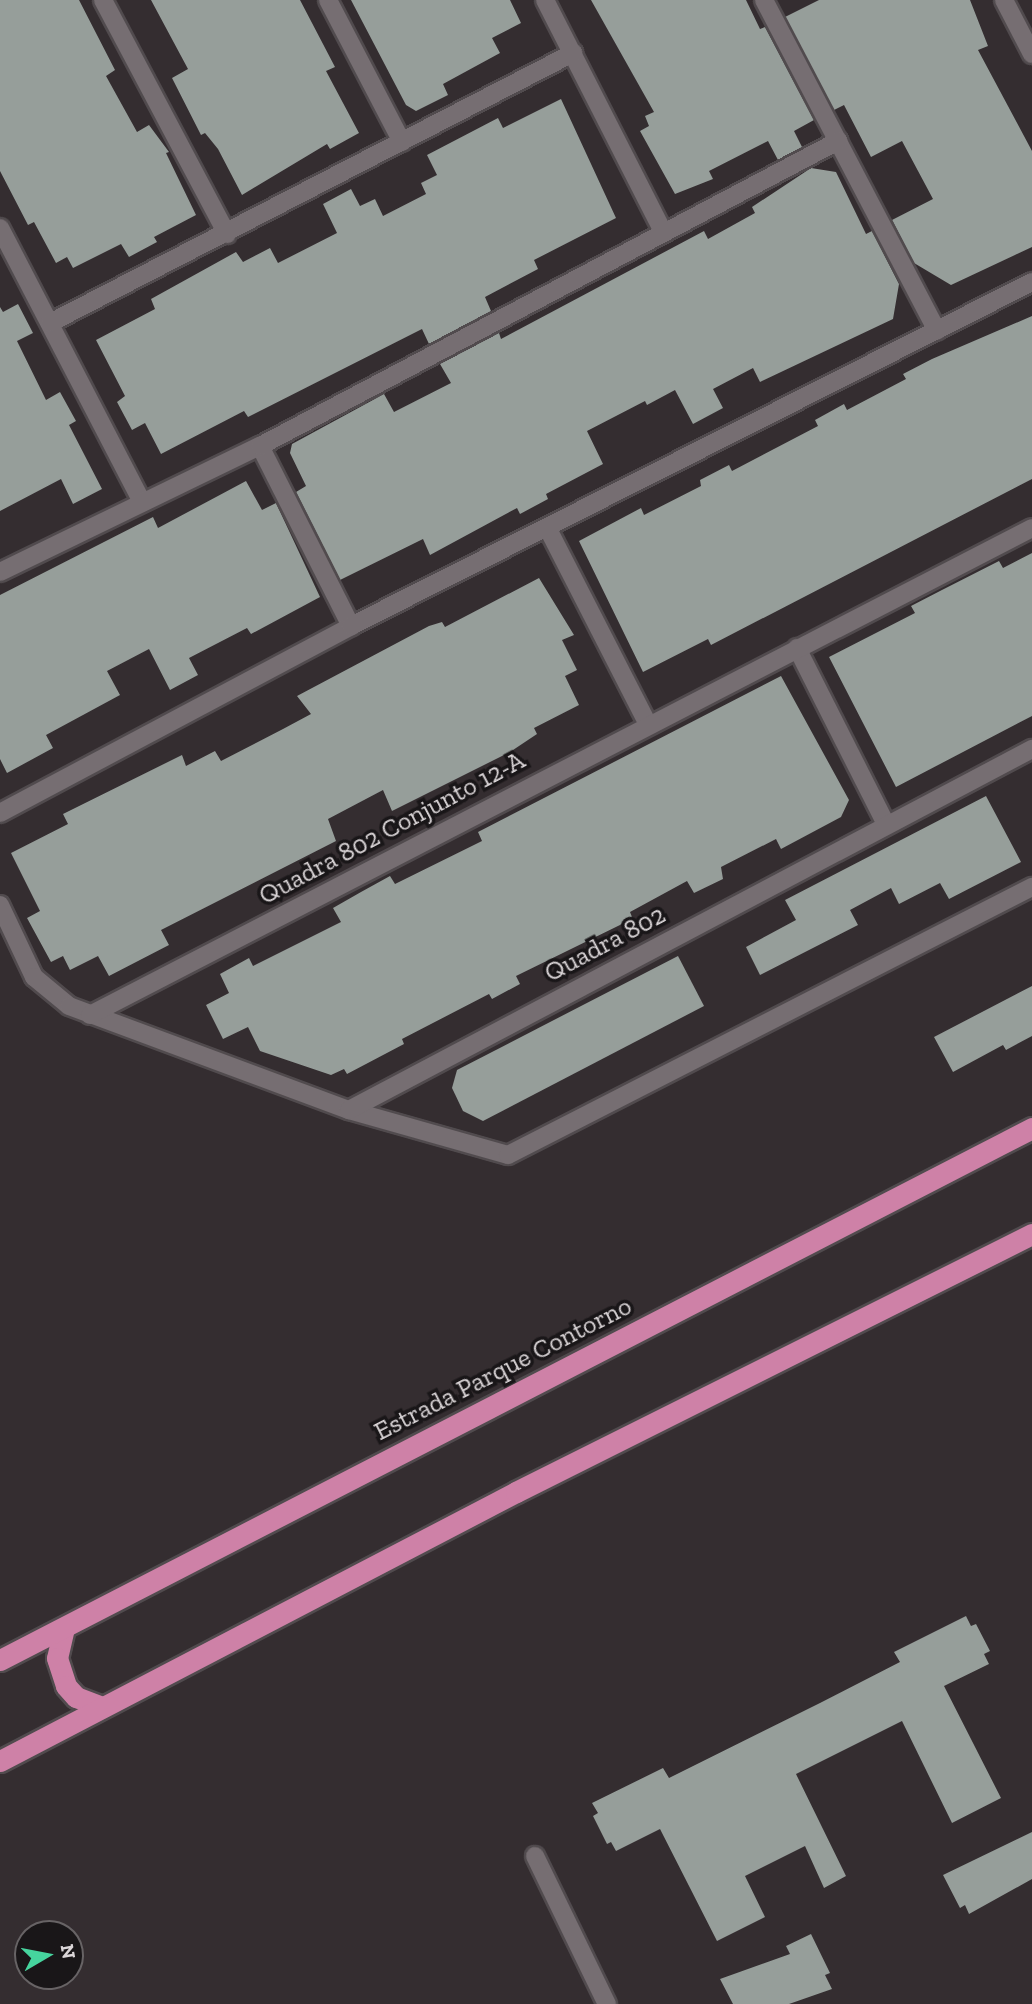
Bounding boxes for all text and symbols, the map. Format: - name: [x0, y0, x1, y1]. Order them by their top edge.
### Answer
- street label: Quadra 802 Conjunto 12-A: [254, 745, 530, 911]
- street label: Quadra 802: [539, 899, 671, 989]
- street label: Estrada Parque Contorno: [369, 1291, 637, 1447]
- north arrow: [14, 1920, 84, 1990]
- text: N: [56, 1942, 81, 1961]

